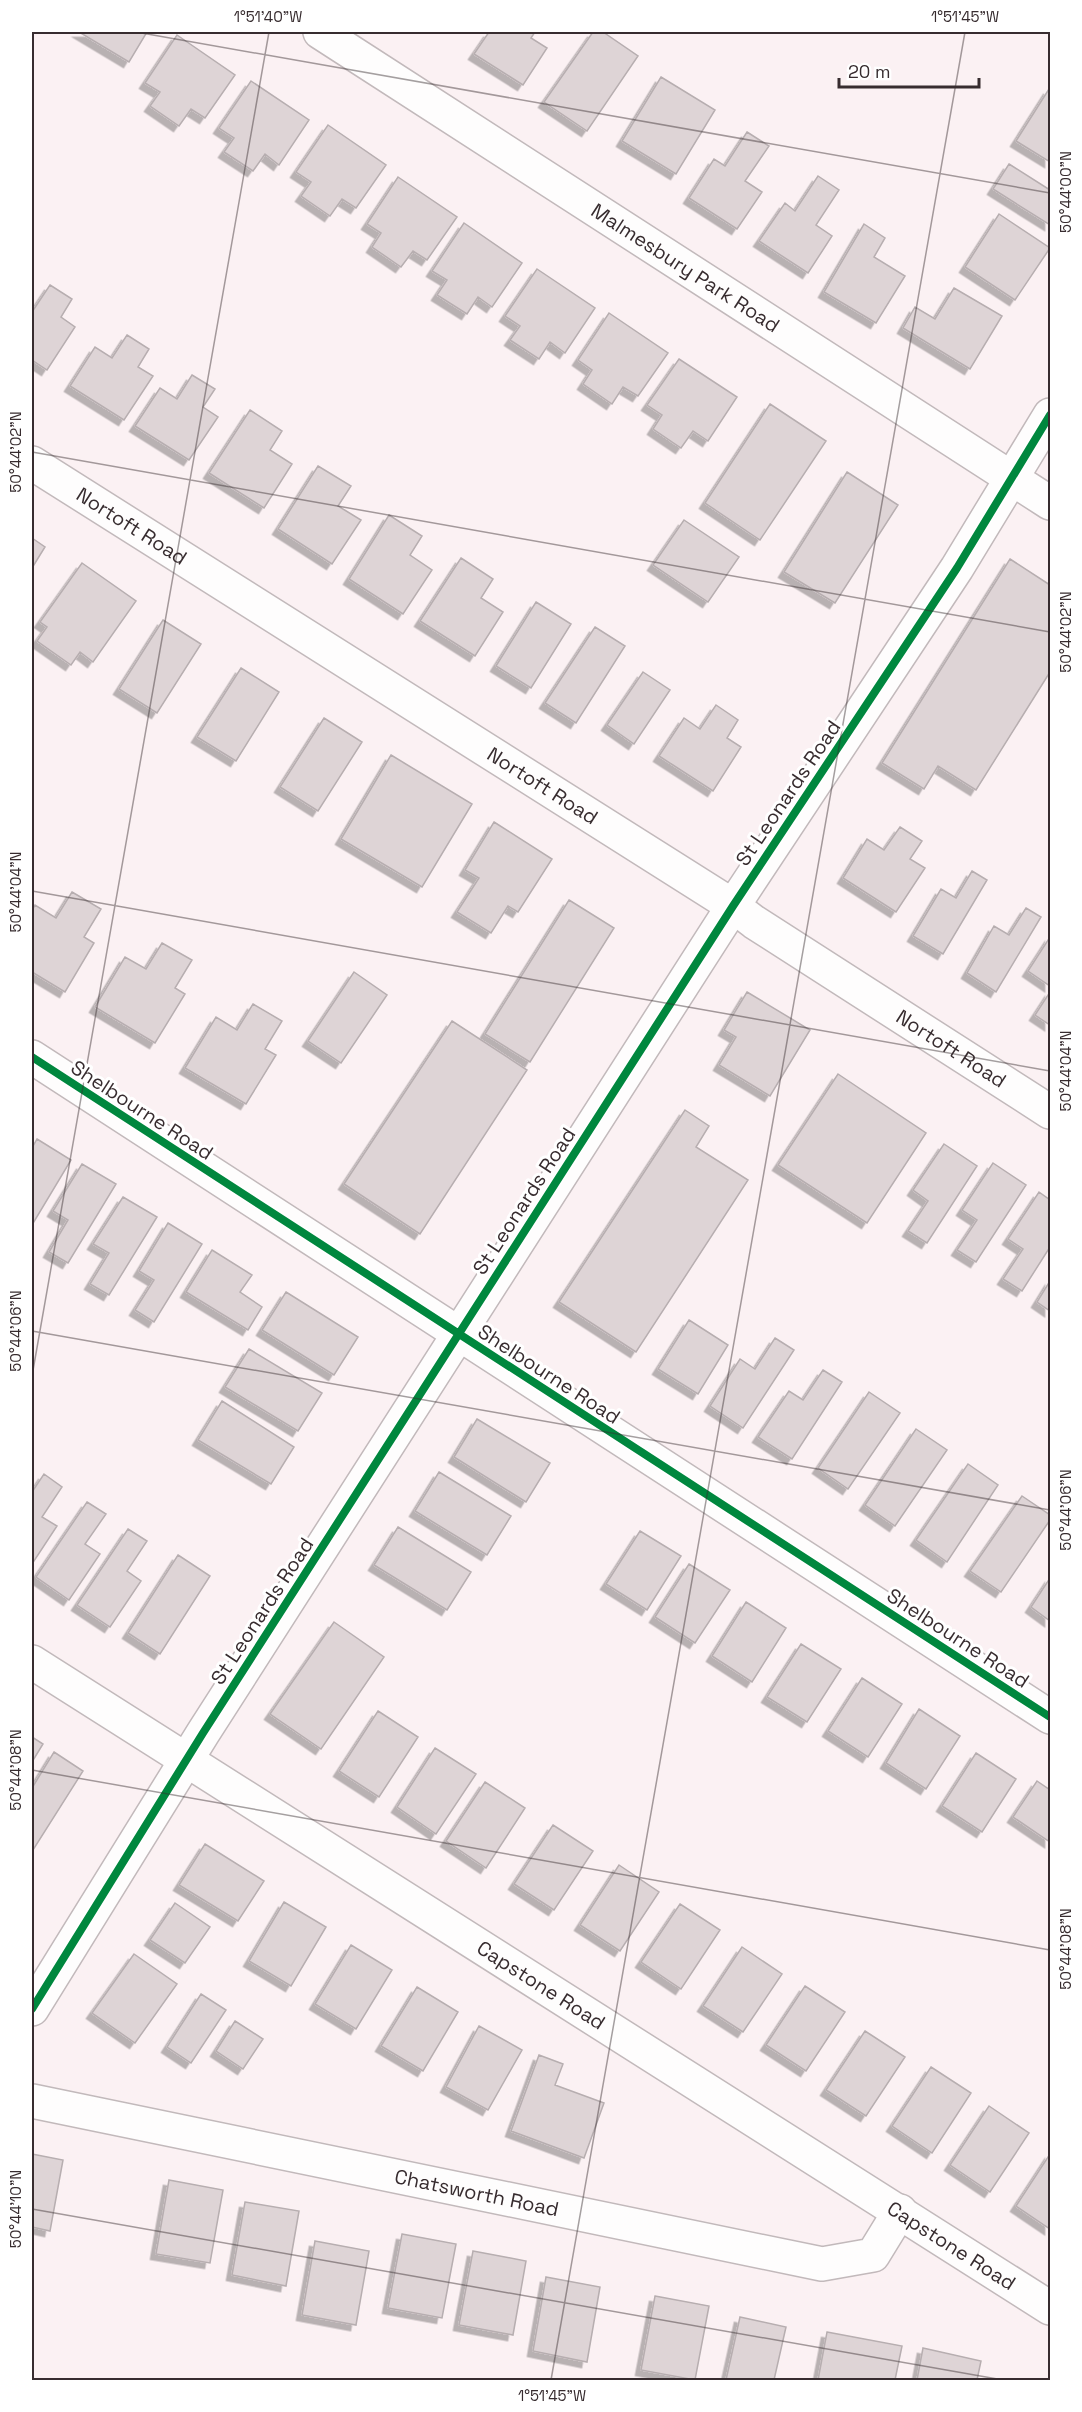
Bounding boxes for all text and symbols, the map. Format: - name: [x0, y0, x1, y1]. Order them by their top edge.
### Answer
- text: 1°51'40"W: [234, 7, 302, 26]
- text: 1°51'45"W: [931, 7, 999, 26]
- scale bar: [839, 51, 978, 89]
- text: 20 m: [848, 60, 891, 83]
- text: 50°44'00"N: [1056, 151, 1075, 233]
- street label: Malmesbury Park Road: [586, 197, 785, 338]
- text: 50°44'02"N: [6, 411, 25, 493]
- street label: Nortoft Road: [72, 481, 192, 571]
- text: 50°44'02"N: [1056, 591, 1075, 673]
- street label: St Leonards Road: [730, 715, 846, 871]
- street label: Nortoft Road: [482, 741, 603, 830]
- text: 50°44'04"N: [6, 851, 25, 933]
- street label: Nortoft Road: [891, 1004, 1011, 1094]
- text: 50°44'04"N: [1056, 1030, 1075, 1112]
- street label: Shelbourne Road: [66, 1054, 218, 1166]
- street label: St Leonards Road: [467, 1123, 581, 1279]
- text: 50°44'06"N: [6, 1290, 25, 1372]
- street label: Shelbourne Road: [473, 1318, 625, 1430]
- text: 50°44'06"N: [1056, 1469, 1075, 1551]
- street label: St Leonards Road: [205, 1533, 319, 1689]
- street label: Shelbourne Road: [882, 1582, 1034, 1694]
- text: 50°44'08"N: [6, 1729, 25, 1811]
- text: 50°44'08"N: [1056, 1908, 1075, 1990]
- street label: Capstone Road: [472, 1935, 610, 2035]
- street label: Chatsworth Road: [392, 2163, 561, 2222]
- text: 50°44'10"N: [6, 2170, 25, 2248]
- street label: Capstone Road: [882, 2195, 1021, 2296]
- text: 1°51'45"W: [518, 2386, 586, 2405]

